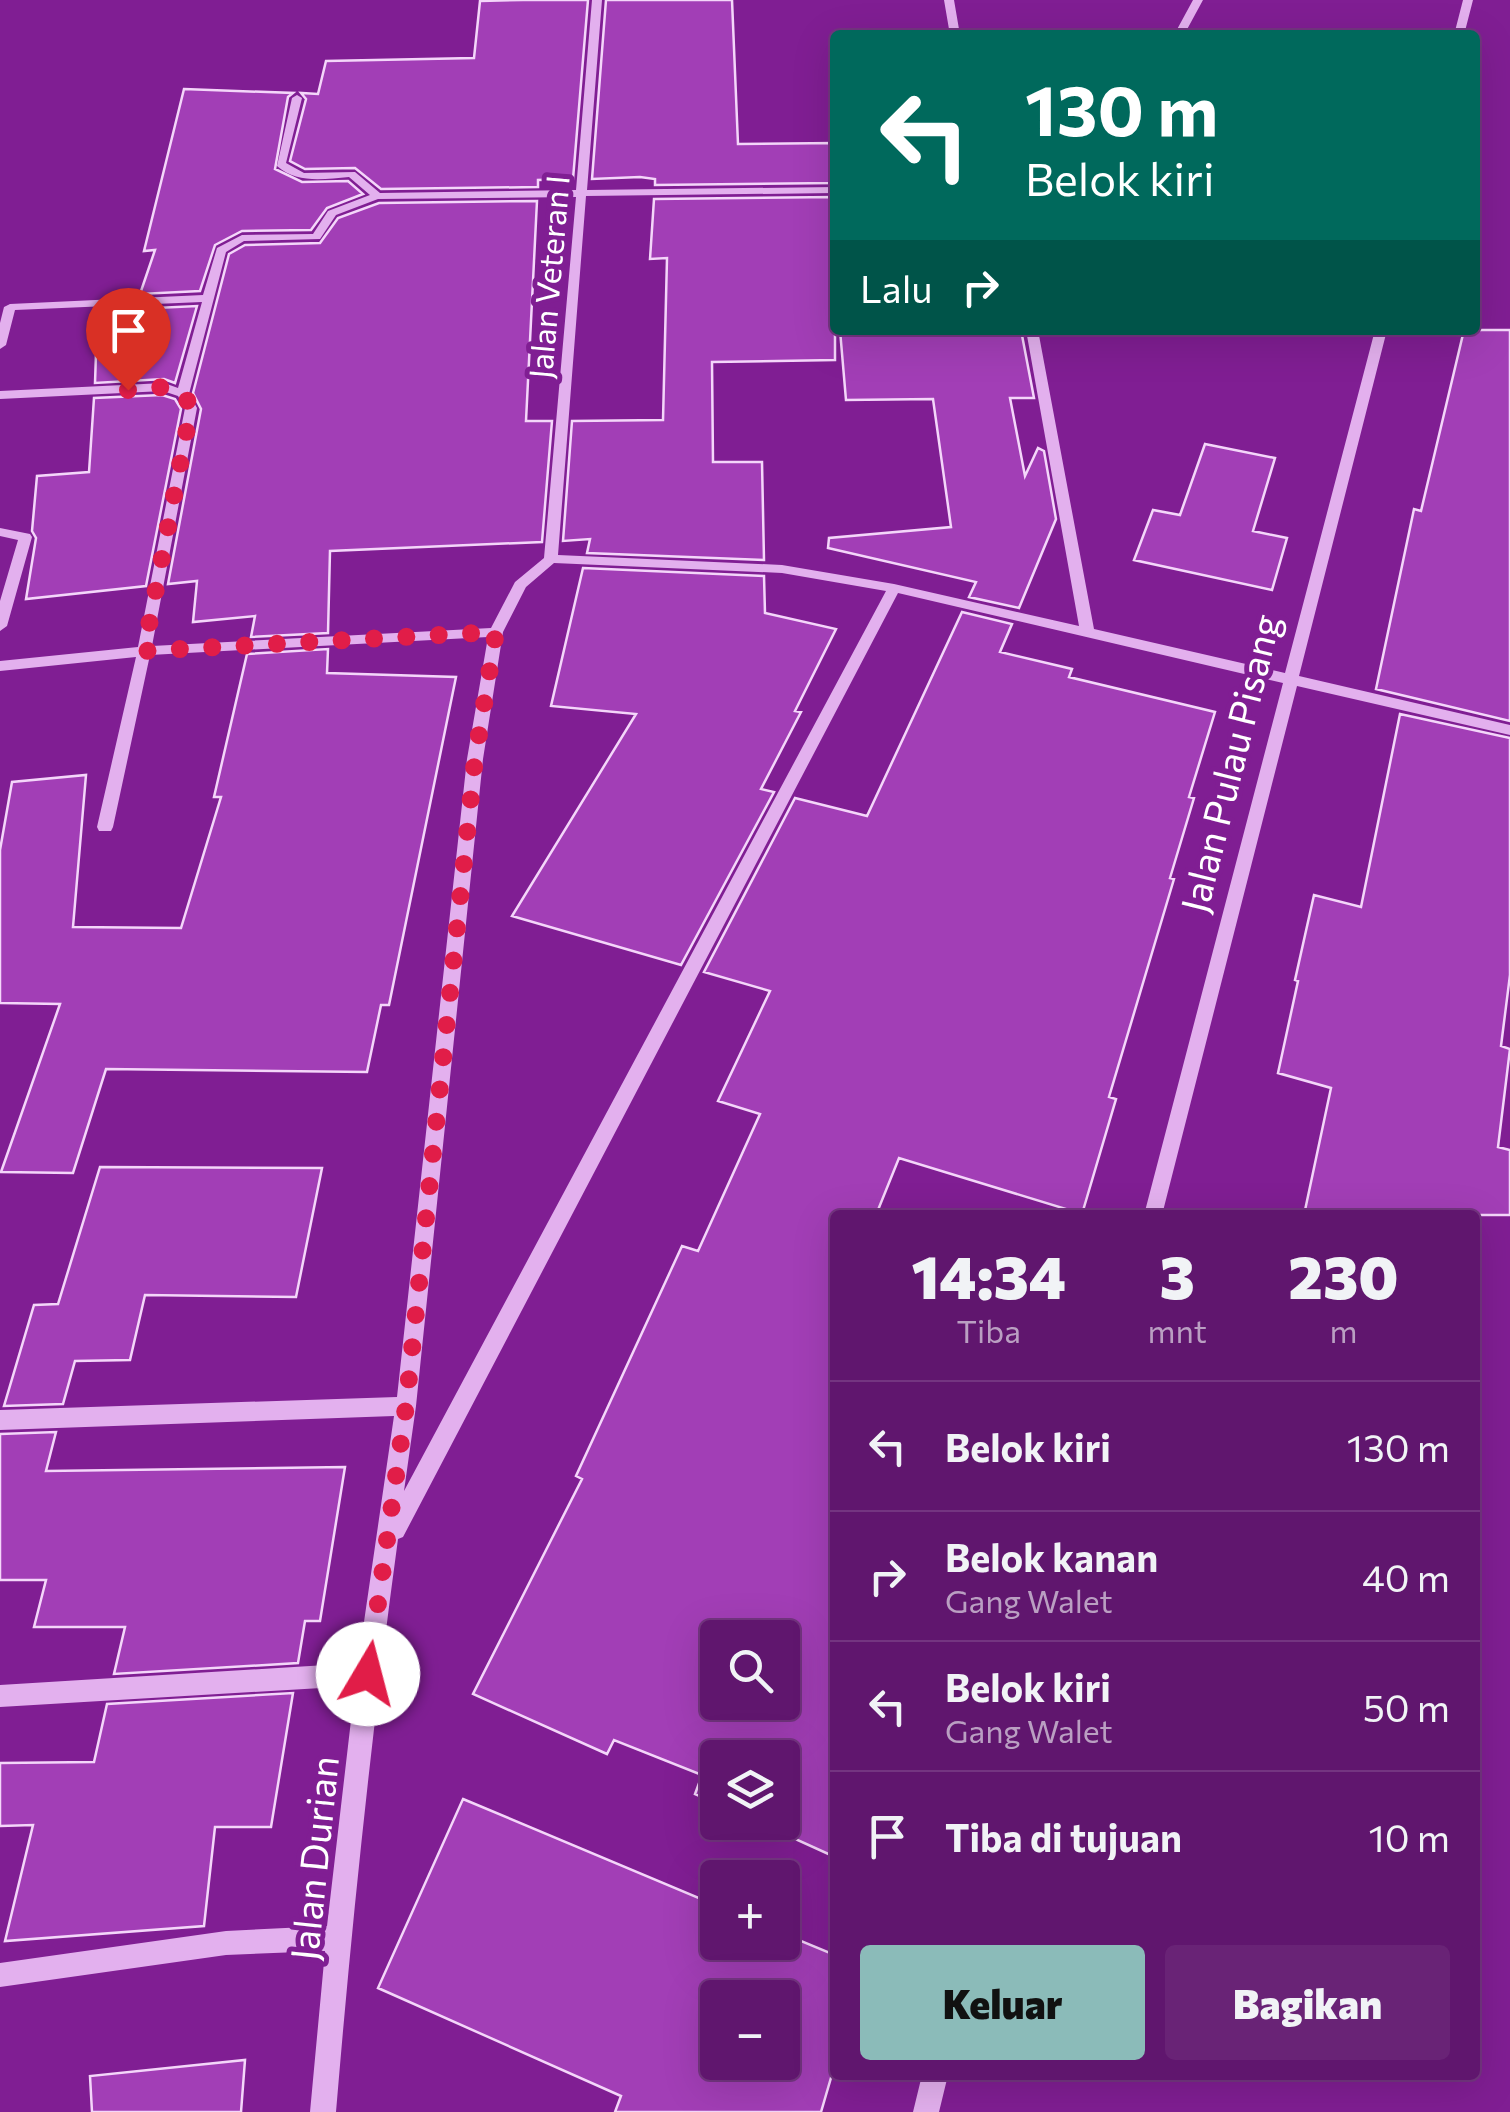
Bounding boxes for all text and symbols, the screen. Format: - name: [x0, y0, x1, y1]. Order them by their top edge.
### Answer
- text: 130 m: [1025, 65, 1218, 150]
- icon: left: [860, 70, 990, 200]
- text: Belok kiri: [1025, 150, 1215, 205]
- street label: Jalan Veteran I: [519, 174, 577, 380]
- icon: right: [953, 260, 1008, 315]
- text: Lalu: [860, 264, 933, 311]
- pin: [86, 288, 171, 391]
- icon: arrive: [101, 303, 156, 358]
- street label: Jalan Pulau Pisang: [1169, 609, 1289, 917]
- text: 14:34: [911, 1238, 1066, 1311]
- text: 3: [1160, 1238, 1195, 1311]
- text: 230: [1288, 1238, 1399, 1311]
- text: Tiba: [957, 1310, 1021, 1350]
- text: mnt: [1148, 1310, 1207, 1350]
- text: m: [1329, 1310, 1357, 1350]
- icon: left: [860, 1419, 915, 1474]
- text: Belok kiri: [945, 1423, 1111, 1470]
- text: 130 m: [1347, 1423, 1450, 1470]
- text: Belok kanan: [945, 1533, 1158, 1580]
- icon: right: [860, 1549, 915, 1604]
- text: 40 m: [1362, 1553, 1450, 1600]
- text: Gang Walet: [945, 1580, 1113, 1620]
- map controls: [700, 1620, 800, 2080]
- button: search: [700, 1620, 800, 1720]
- position arrow: [316, 1622, 420, 1726]
- text: Belok kiri: [945, 1663, 1111, 1710]
- icon: left: [860, 1679, 915, 1734]
- text: 50 m: [1363, 1683, 1450, 1730]
- text: Gang Walet: [945, 1710, 1113, 1750]
- button: layers: [700, 1740, 800, 1840]
- street label: Jalan Durian: [279, 1753, 347, 1963]
- icon: arrive: [860, 1809, 915, 1864]
- text: Tiba di tujuan: [945, 1813, 1182, 1860]
- text: 10 m: [1369, 1813, 1450, 1860]
- button: +: [700, 1860, 800, 1960]
- button: Keluar: [860, 1945, 1145, 2060]
- button: Bagikan: [1165, 1945, 1450, 2060]
- button: −: [700, 1980, 800, 2080]

